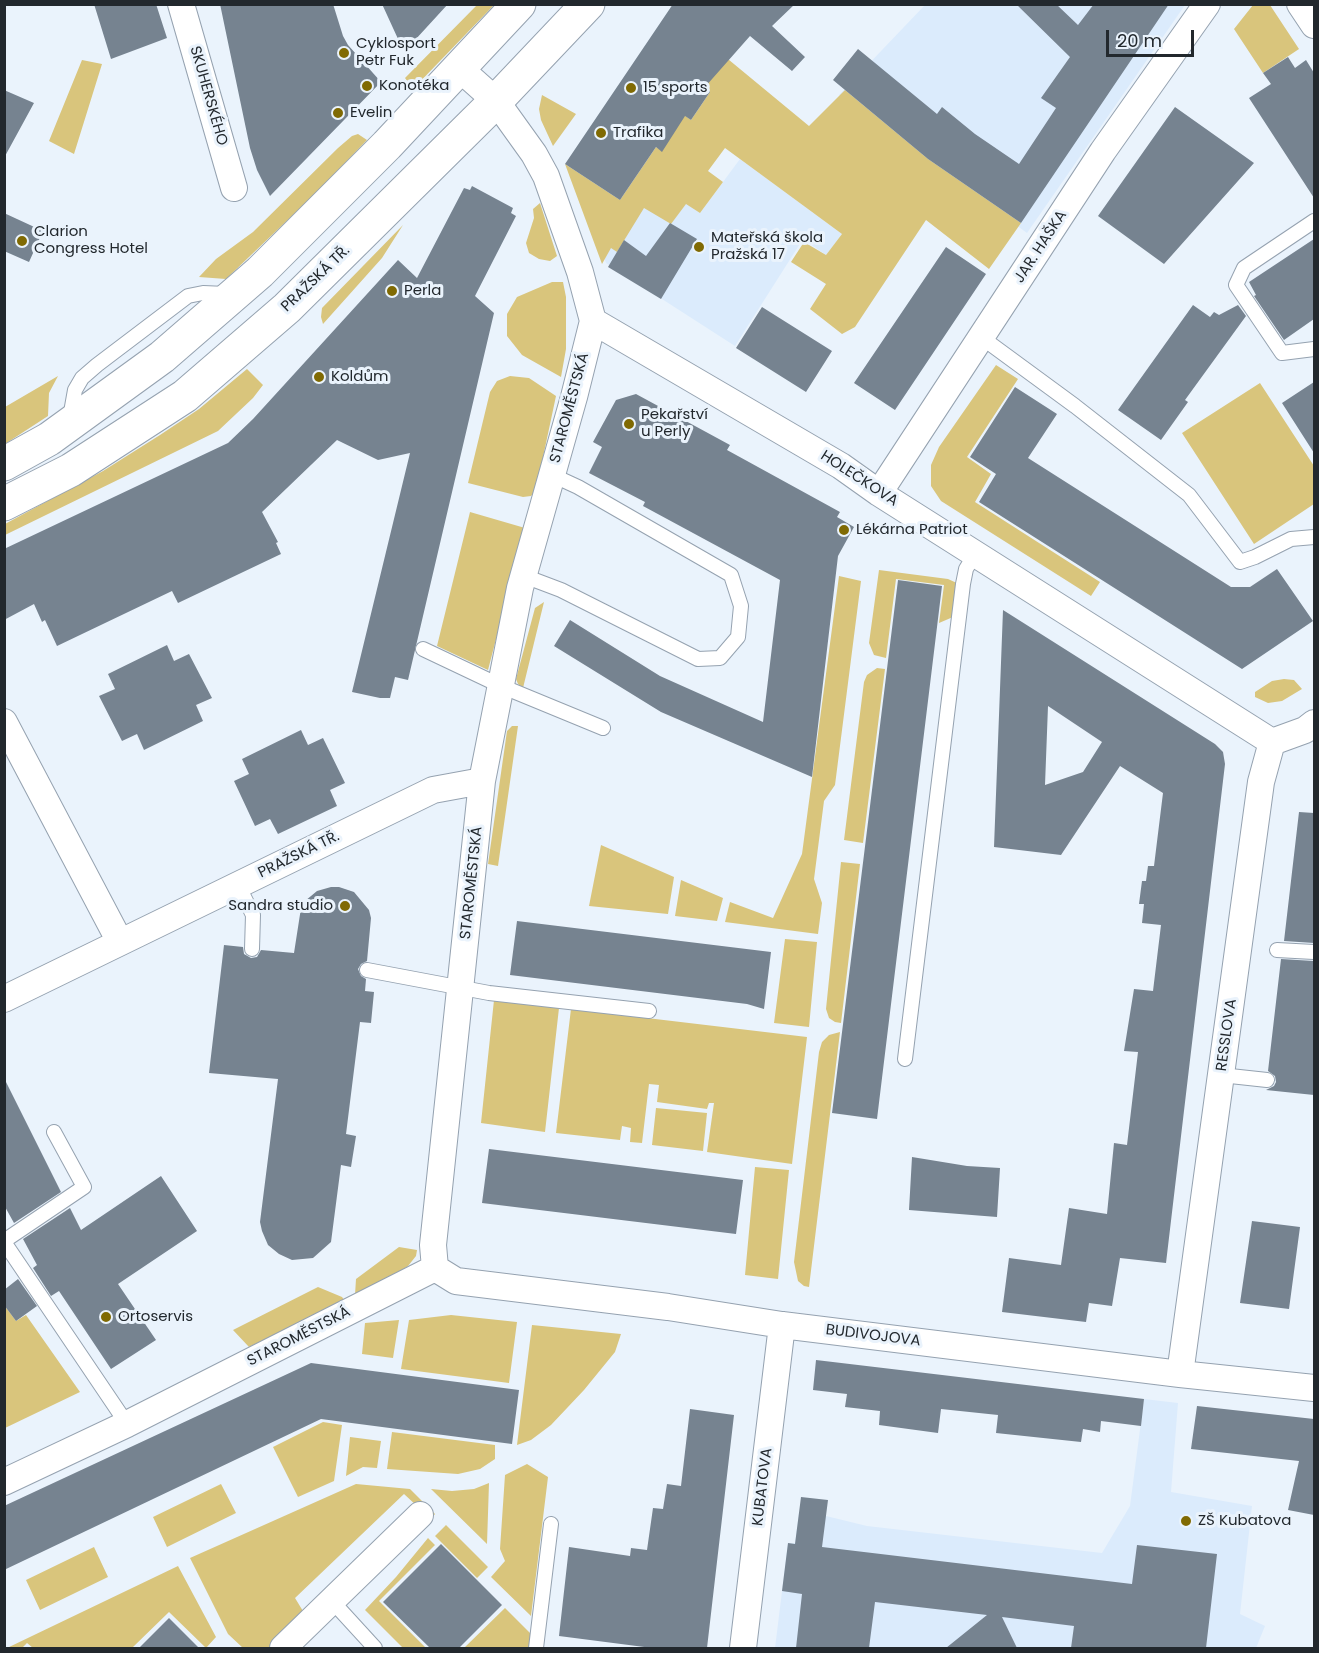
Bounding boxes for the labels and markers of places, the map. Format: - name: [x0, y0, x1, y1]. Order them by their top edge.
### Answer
- place label: Cyklosport Petr Fuk: [356, 35, 436, 70]
- marker: Cyklosport Petr Fuk: [337, 46, 351, 60]
- place label: Konotéka: [379, 77, 449, 95]
- marker: Konotéka: [360, 79, 374, 93]
- place label: 15 sports: [643, 79, 708, 97]
- marker: 15 sports: [624, 81, 638, 95]
- place label: Evelin: [350, 104, 392, 122]
- marker: Evelin: [331, 106, 345, 120]
- place label: Trafika: [613, 124, 663, 142]
- marker: Trafika: [594, 126, 608, 140]
- place label: Clarion Congress Hotel: [34, 223, 148, 258]
- place label: Mateřská škola Pražská 17: [711, 229, 823, 264]
- marker: Clarion Congress Hotel: [15, 234, 29, 248]
- marker: Mateřská škola Pražská 17: [692, 240, 706, 254]
- place label: Perla: [404, 282, 441, 300]
- marker: Perla: [385, 284, 399, 298]
- place label: Koldům: [331, 368, 388, 386]
- marker: Koldům: [312, 370, 326, 384]
- place label: Pekařství u Perly: [641, 406, 708, 441]
- marker: Pekařství u Perly: [622, 417, 636, 431]
- place label: Lékárna Patriot: [856, 521, 968, 539]
- marker: Lékárna Patriot: [837, 523, 851, 537]
- place label: Sandra studio: [228, 897, 333, 915]
- marker: Sandra studio: [338, 899, 352, 913]
- place label: Ortoservis: [118, 1308, 193, 1326]
- marker: Ortoservis: [99, 1310, 113, 1324]
- place label: ZŠ Kubatova: [1198, 1512, 1291, 1530]
- marker: ZŠ Kubatova: [1179, 1514, 1193, 1528]

